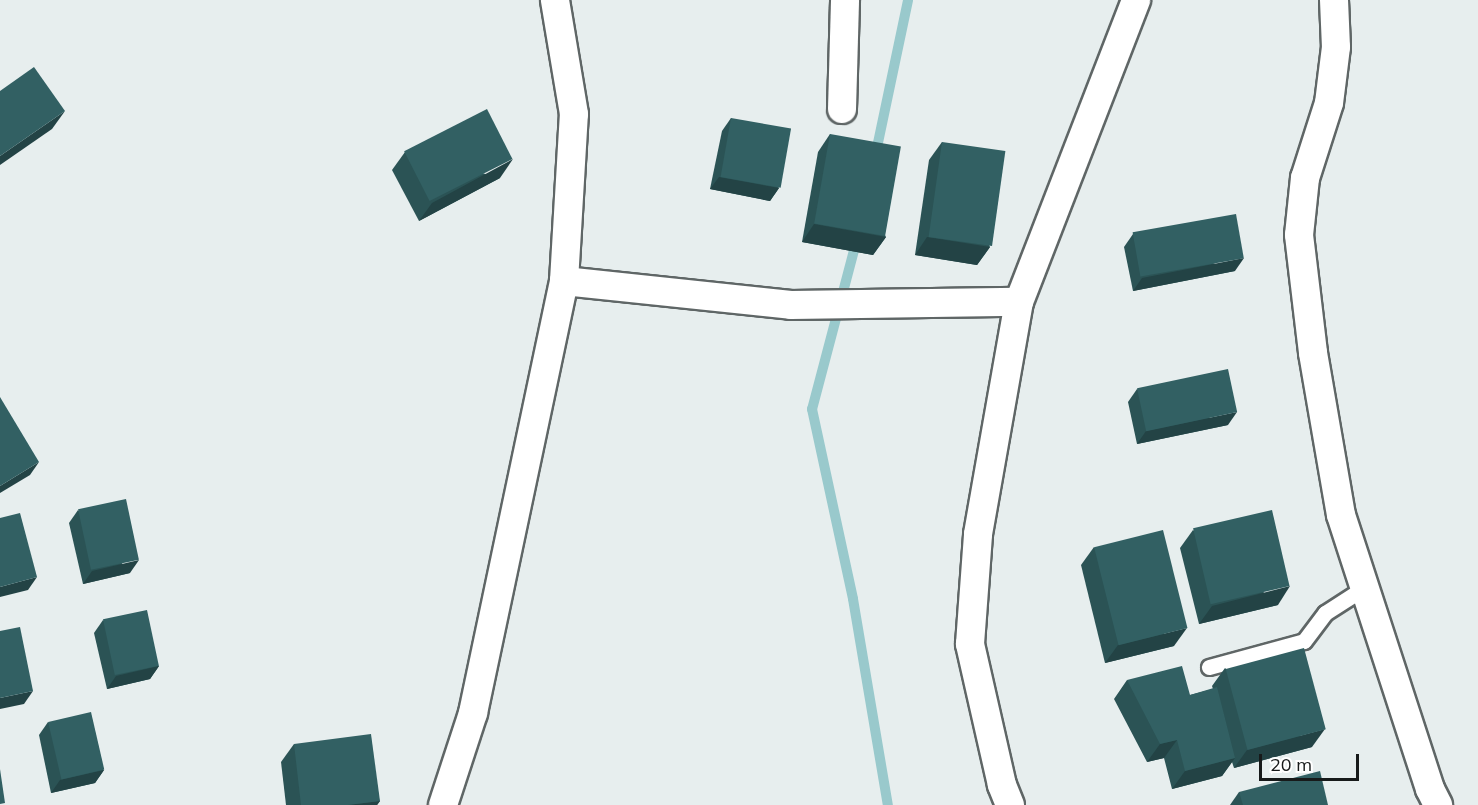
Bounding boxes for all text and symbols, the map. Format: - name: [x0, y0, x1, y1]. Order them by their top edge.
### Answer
- scale bar: [1262, 742, 1362, 780]
- text: 20 m: [1270, 753, 1312, 776]

